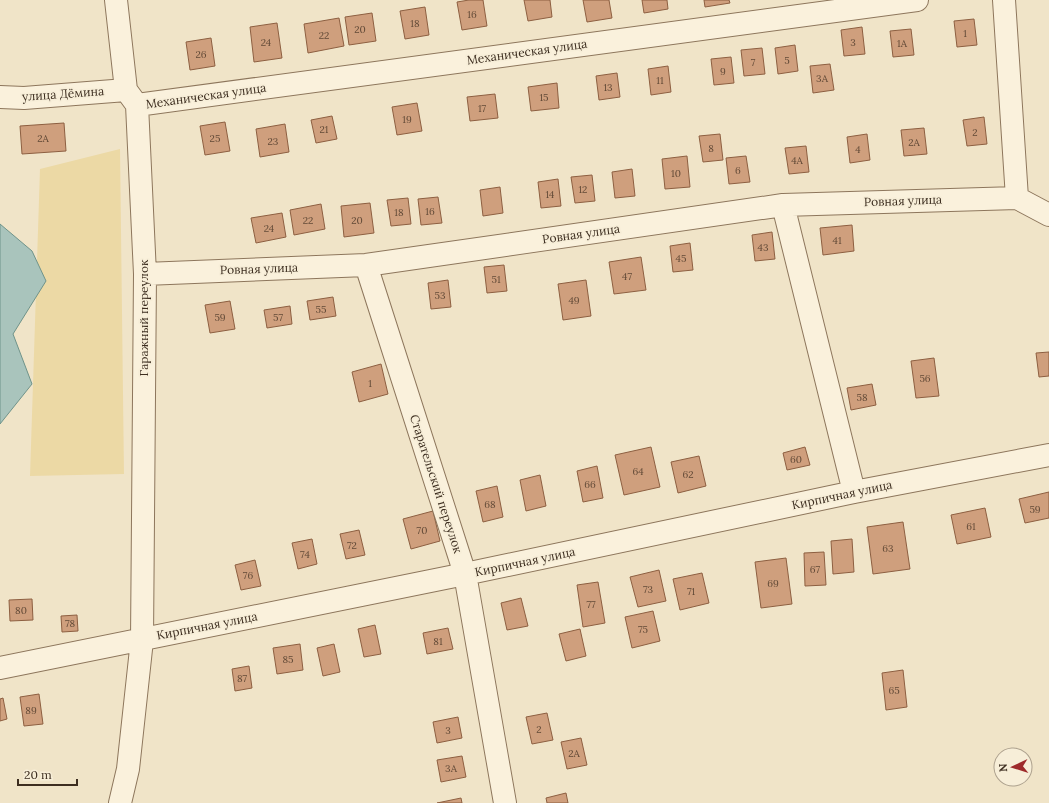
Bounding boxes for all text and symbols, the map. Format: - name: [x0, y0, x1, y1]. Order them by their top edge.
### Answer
- house number: 16: [467, 8, 477, 21]
- house number: 18: [410, 17, 420, 30]
- house number: 20: [354, 23, 366, 36]
- house number: 1: [963, 27, 967, 40]
- house number: 22: [319, 29, 329, 42]
- house number: 24: [261, 36, 272, 49]
- street label: Механическая улица: [466, 36, 588, 67]
- house number: 3: [850, 36, 856, 49]
- house number: 1А: [897, 37, 908, 50]
- house number: 26: [195, 48, 207, 61]
- house number: 5: [784, 54, 790, 67]
- house number: 7: [751, 56, 756, 69]
- house number: 9: [720, 65, 726, 78]
- house number: 3А: [816, 72, 829, 85]
- house number: 11: [656, 74, 664, 87]
- street label: Механическая улица: [145, 80, 267, 111]
- house number: 13: [603, 81, 613, 94]
- street label: улица Дёмина: [21, 83, 105, 104]
- house number: 15: [539, 91, 549, 104]
- house number: 17: [478, 102, 487, 115]
- house number: 19: [402, 113, 412, 126]
- house number: 21: [319, 123, 329, 136]
- house number: 2: [972, 126, 978, 139]
- house number: 2А: [37, 132, 50, 145]
- house number: 25: [210, 132, 220, 145]
- house number: 23: [268, 135, 279, 148]
- house number: 2А: [908, 136, 921, 149]
- house number: 8: [708, 142, 714, 155]
- house number: 4: [855, 143, 861, 156]
- house number: 4А: [791, 154, 804, 167]
- house number: 6: [735, 164, 741, 177]
- house number: 10: [671, 167, 681, 180]
- house number: 12: [578, 183, 588, 196]
- house number: 14: [545, 188, 555, 201]
- street label: Ровная улица: [864, 192, 942, 209]
- house number: 16: [425, 205, 435, 218]
- house number: 18: [394, 206, 404, 219]
- house number: 22: [303, 214, 313, 227]
- house number: 20: [351, 214, 363, 227]
- street label: Ровная улица: [541, 221, 621, 246]
- house number: 24: [264, 222, 275, 235]
- house number: 41: [832, 234, 842, 247]
- house number: 43: [758, 241, 769, 254]
- house number: 45: [676, 252, 686, 265]
- street label: Гаражный переулок: [136, 259, 151, 376]
- street label: Ровная улица: [220, 260, 298, 277]
- house number: 47: [622, 270, 632, 283]
- house number: 51: [491, 273, 501, 286]
- house number: 53: [434, 289, 446, 302]
- house number: 49: [568, 294, 580, 307]
- house number: 55: [316, 303, 326, 316]
- house number: 59: [214, 311, 226, 324]
- house number: 57: [273, 311, 283, 324]
- house number: 56: [919, 372, 931, 385]
- house number: 1: [368, 377, 372, 390]
- house number: 58: [856, 391, 868, 404]
- street label: Старательский переулок: [407, 413, 466, 556]
- house number: 60: [790, 453, 802, 466]
- house number: 64: [632, 465, 644, 478]
- house number: 62: [682, 468, 694, 481]
- street label: Кирпичная улица: [790, 477, 894, 512]
- house number: 66: [584, 478, 596, 491]
- house number: 68: [484, 498, 496, 511]
- house number: 59: [1029, 503, 1041, 516]
- house number: 61: [966, 520, 976, 533]
- house number: 70: [417, 524, 427, 537]
- house number: 72: [347, 539, 357, 552]
- house number: 63: [882, 542, 894, 555]
- street label: Кирпичная улица: [473, 544, 577, 579]
- house number: 74: [300, 548, 311, 561]
- house number: 67: [810, 563, 821, 576]
- house number: 76: [243, 569, 253, 582]
- house number: 69: [767, 577, 779, 590]
- house number: 73: [643, 583, 654, 596]
- house number: 71: [687, 585, 695, 598]
- house number: 77: [586, 598, 596, 611]
- house number: 80: [15, 604, 27, 617]
- street label: Кирпичная улица: [155, 608, 259, 643]
- house number: 78: [65, 617, 75, 630]
- house number: 75: [638, 623, 648, 636]
- house number: 81: [433, 635, 443, 648]
- house number: 85: [282, 653, 294, 666]
- house number: 87: [237, 672, 248, 685]
- house number: 65: [888, 684, 900, 697]
- house number: 89: [25, 704, 37, 717]
- house number: 2: [536, 723, 542, 736]
- house number: 3: [445, 724, 451, 737]
- house number: 2А: [568, 747, 581, 760]
- north arrow: [993, 747, 1033, 787]
- scale bar: [18, 761, 77, 787]
- house number: 3А: [445, 762, 458, 775]
- text: N: [996, 762, 1010, 772]
- text: 20 m: [24, 767, 52, 782]

